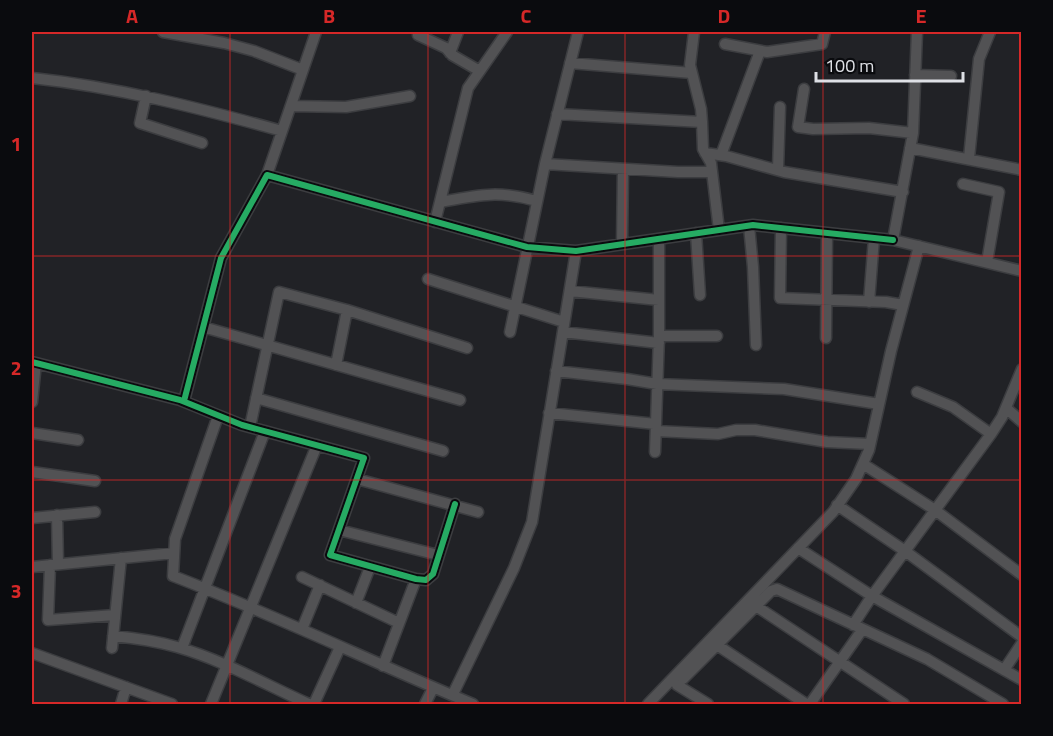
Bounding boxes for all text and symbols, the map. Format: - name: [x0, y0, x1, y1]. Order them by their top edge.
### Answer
- text: A: [126, 0, 138, 31]
- text: B: [323, 0, 335, 31]
- text: C: [521, 0, 532, 31]
- text: D: [718, 0, 730, 31]
- text: E: [915, 0, 927, 31]
- scale bar: [816, 45, 963, 83]
- text: 100 m: [825, 52, 874, 79]
- text: 1: [10, 128, 22, 159]
- text: 2: [10, 352, 22, 383]
- text: 3: [10, 575, 22, 606]

